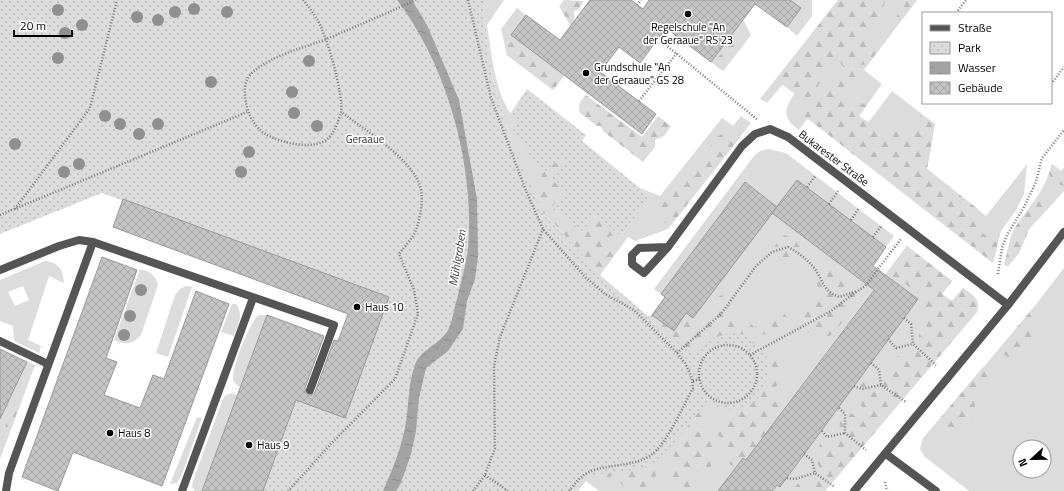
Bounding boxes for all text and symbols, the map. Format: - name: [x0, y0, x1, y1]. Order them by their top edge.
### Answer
- marker: Regelschule "An der Geraaue" RS 23: [683, 9, 693, 19]
- scale bar: [14, 12, 72, 38]
- legend: [922, 12, 1052, 104]
- text: 20 m: [20, 16, 46, 35]
- text: Straße: [958, 18, 992, 37]
- place label: Regelschule "An der Geraaue" RS 23: [643, 19, 733, 48]
- text: Park: [958, 38, 981, 57]
- text: Wasser: [958, 58, 996, 77]
- place label: Grundschule "An der Geraaue" GS 28: [594, 59, 684, 88]
- marker: Grundschule "An der Geraaue" GS 28: [581, 68, 591, 78]
- text: Gebäude: [958, 78, 1003, 97]
- street label: Bukarester Straße: [796, 126, 873, 190]
- park label: Geraaue: [346, 131, 385, 147]
- water label: Mühlgraben: [443, 228, 471, 287]
- place label: Haus 10: [365, 299, 404, 315]
- marker: Haus 10: [352, 302, 362, 312]
- place label: Haus 8: [118, 425, 150, 441]
- marker: Haus 8: [105, 428, 115, 438]
- place label: Haus 9: [257, 437, 289, 453]
- north arrow: [1012, 439, 1052, 479]
- marker: Haus 9: [244, 440, 254, 450]
- text: N: [1014, 456, 1032, 469]

